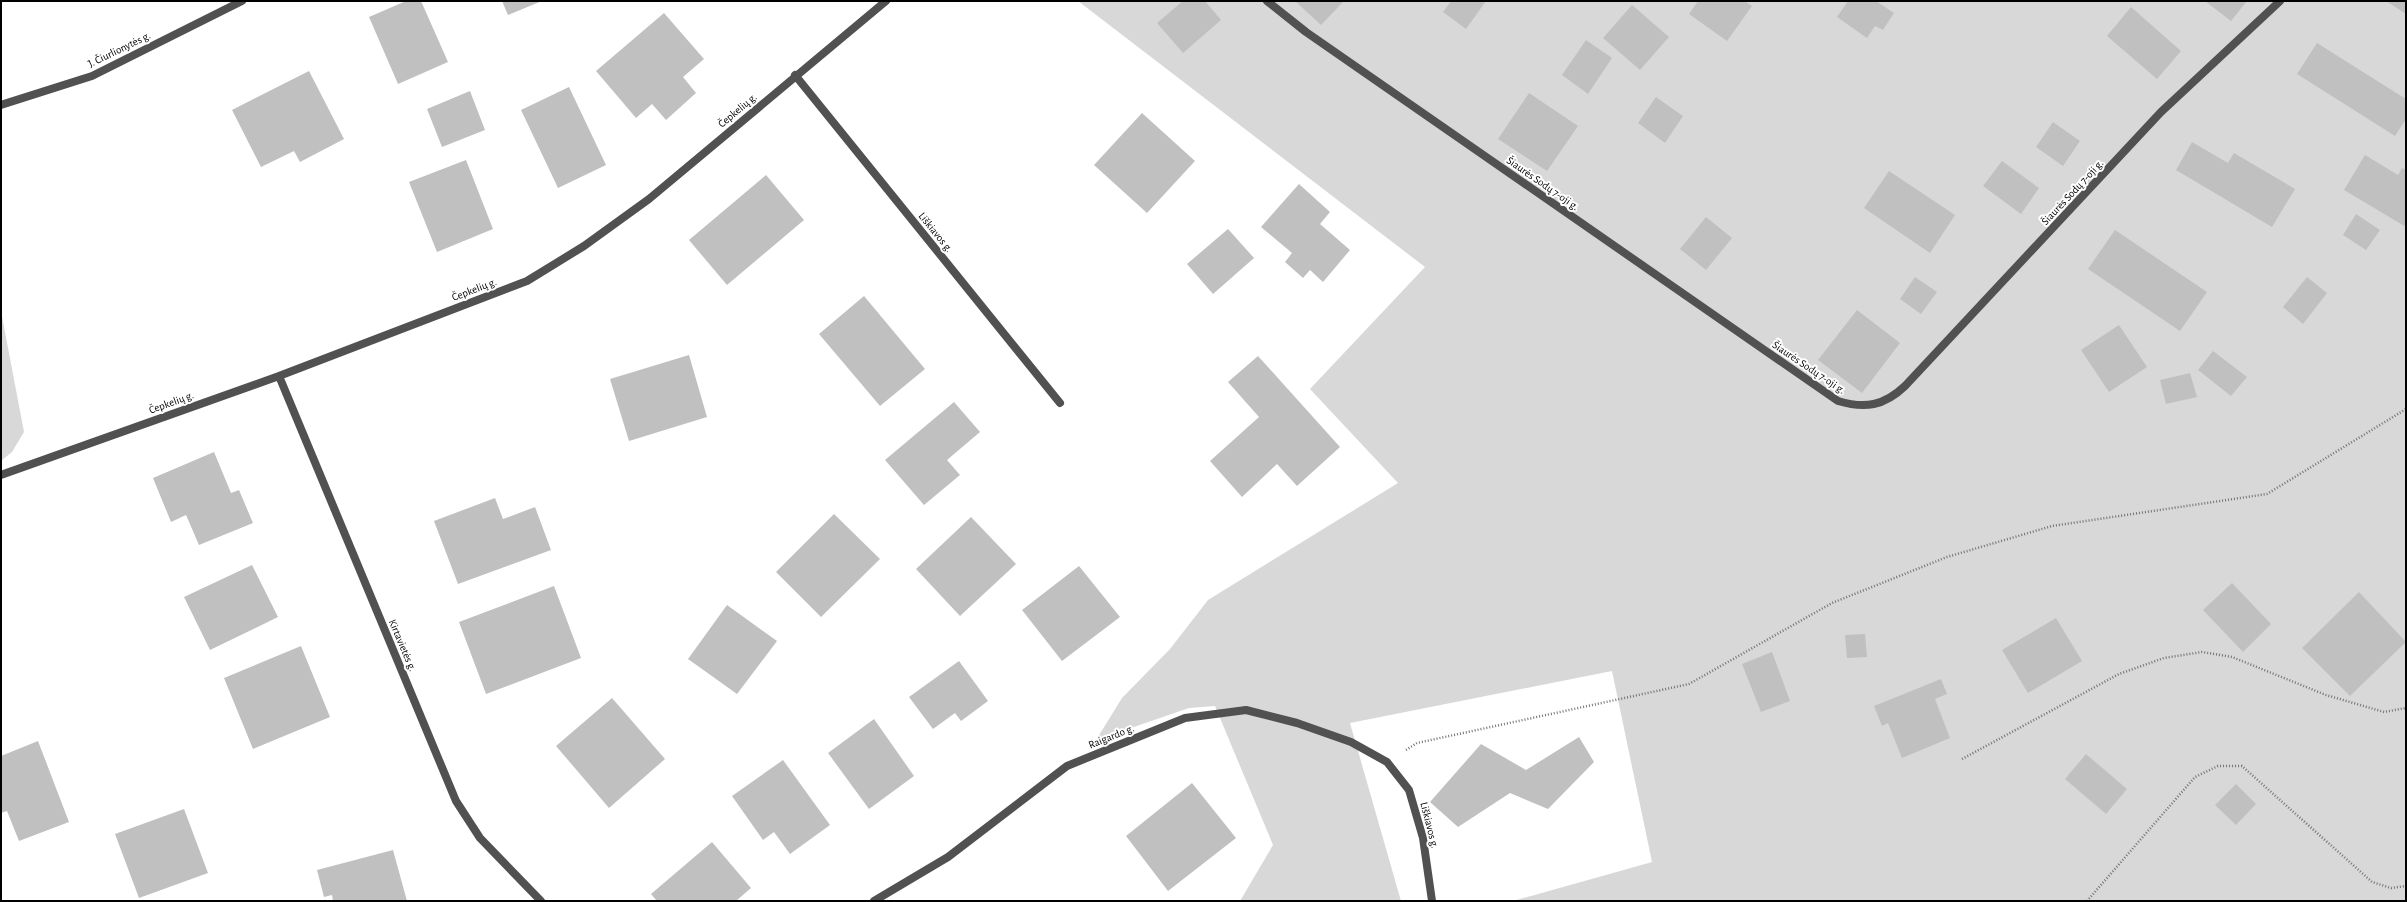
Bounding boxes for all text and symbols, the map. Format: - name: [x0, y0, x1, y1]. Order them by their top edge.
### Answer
- street label: J. Čiurlionytės g.: [86, 30, 152, 69]
- street label: Čepkelių g.: [716, 91, 759, 130]
- street label: Šiaurės Sodų 7-oji g.: [1505, 155, 1581, 212]
- street label: Šiaurės Sodų 7-oji g.: [2039, 157, 2105, 227]
- street label: Liškiavos g.: [916, 210, 955, 254]
- street label: Čepkelių g.: [450, 276, 498, 303]
- street label: Šiaurės Sodų 7-oji g.: [1770, 339, 1847, 396]
- street label: Čepkelių g.: [147, 389, 195, 416]
- street label: Kirtavietės g.: [387, 618, 418, 673]
- street label: Raigardo g.: [1087, 722, 1136, 751]
- street label: Liškiavos g.: [1418, 801, 1441, 850]

